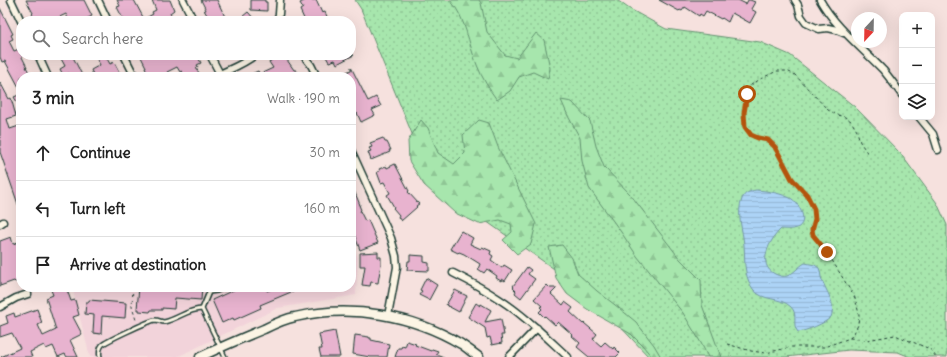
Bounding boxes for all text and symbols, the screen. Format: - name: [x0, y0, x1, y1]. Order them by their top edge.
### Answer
- north arrow: [851, 12, 887, 48]
- map controls: [899, 12, 935, 120]
- button: +: [899, 12, 935, 48]
- search box: [16, 16, 356, 60]
- icon: search: [30, 27, 52, 49]
- text: Search here: [62, 29, 143, 48]
- button: −: [899, 48, 935, 84]
- button: layers: [899, 84, 935, 120]
- route start: [738, 85, 756, 103]
- text: 3 min: [32, 87, 74, 109]
- text: Walk · 190 m: [267, 90, 340, 107]
- icon: ahead: [32, 142, 54, 164]
- text: Continue: [70, 143, 131, 162]
- text: 30 m: [310, 144, 340, 161]
- icon: left: [32, 198, 54, 220]
- text: Turn left: [70, 199, 125, 218]
- text: 160 m: [304, 200, 340, 217]
- route end: [818, 243, 836, 261]
- icon: arrive: [32, 254, 54, 276]
- text: Arrive at destination: [70, 255, 206, 274]

